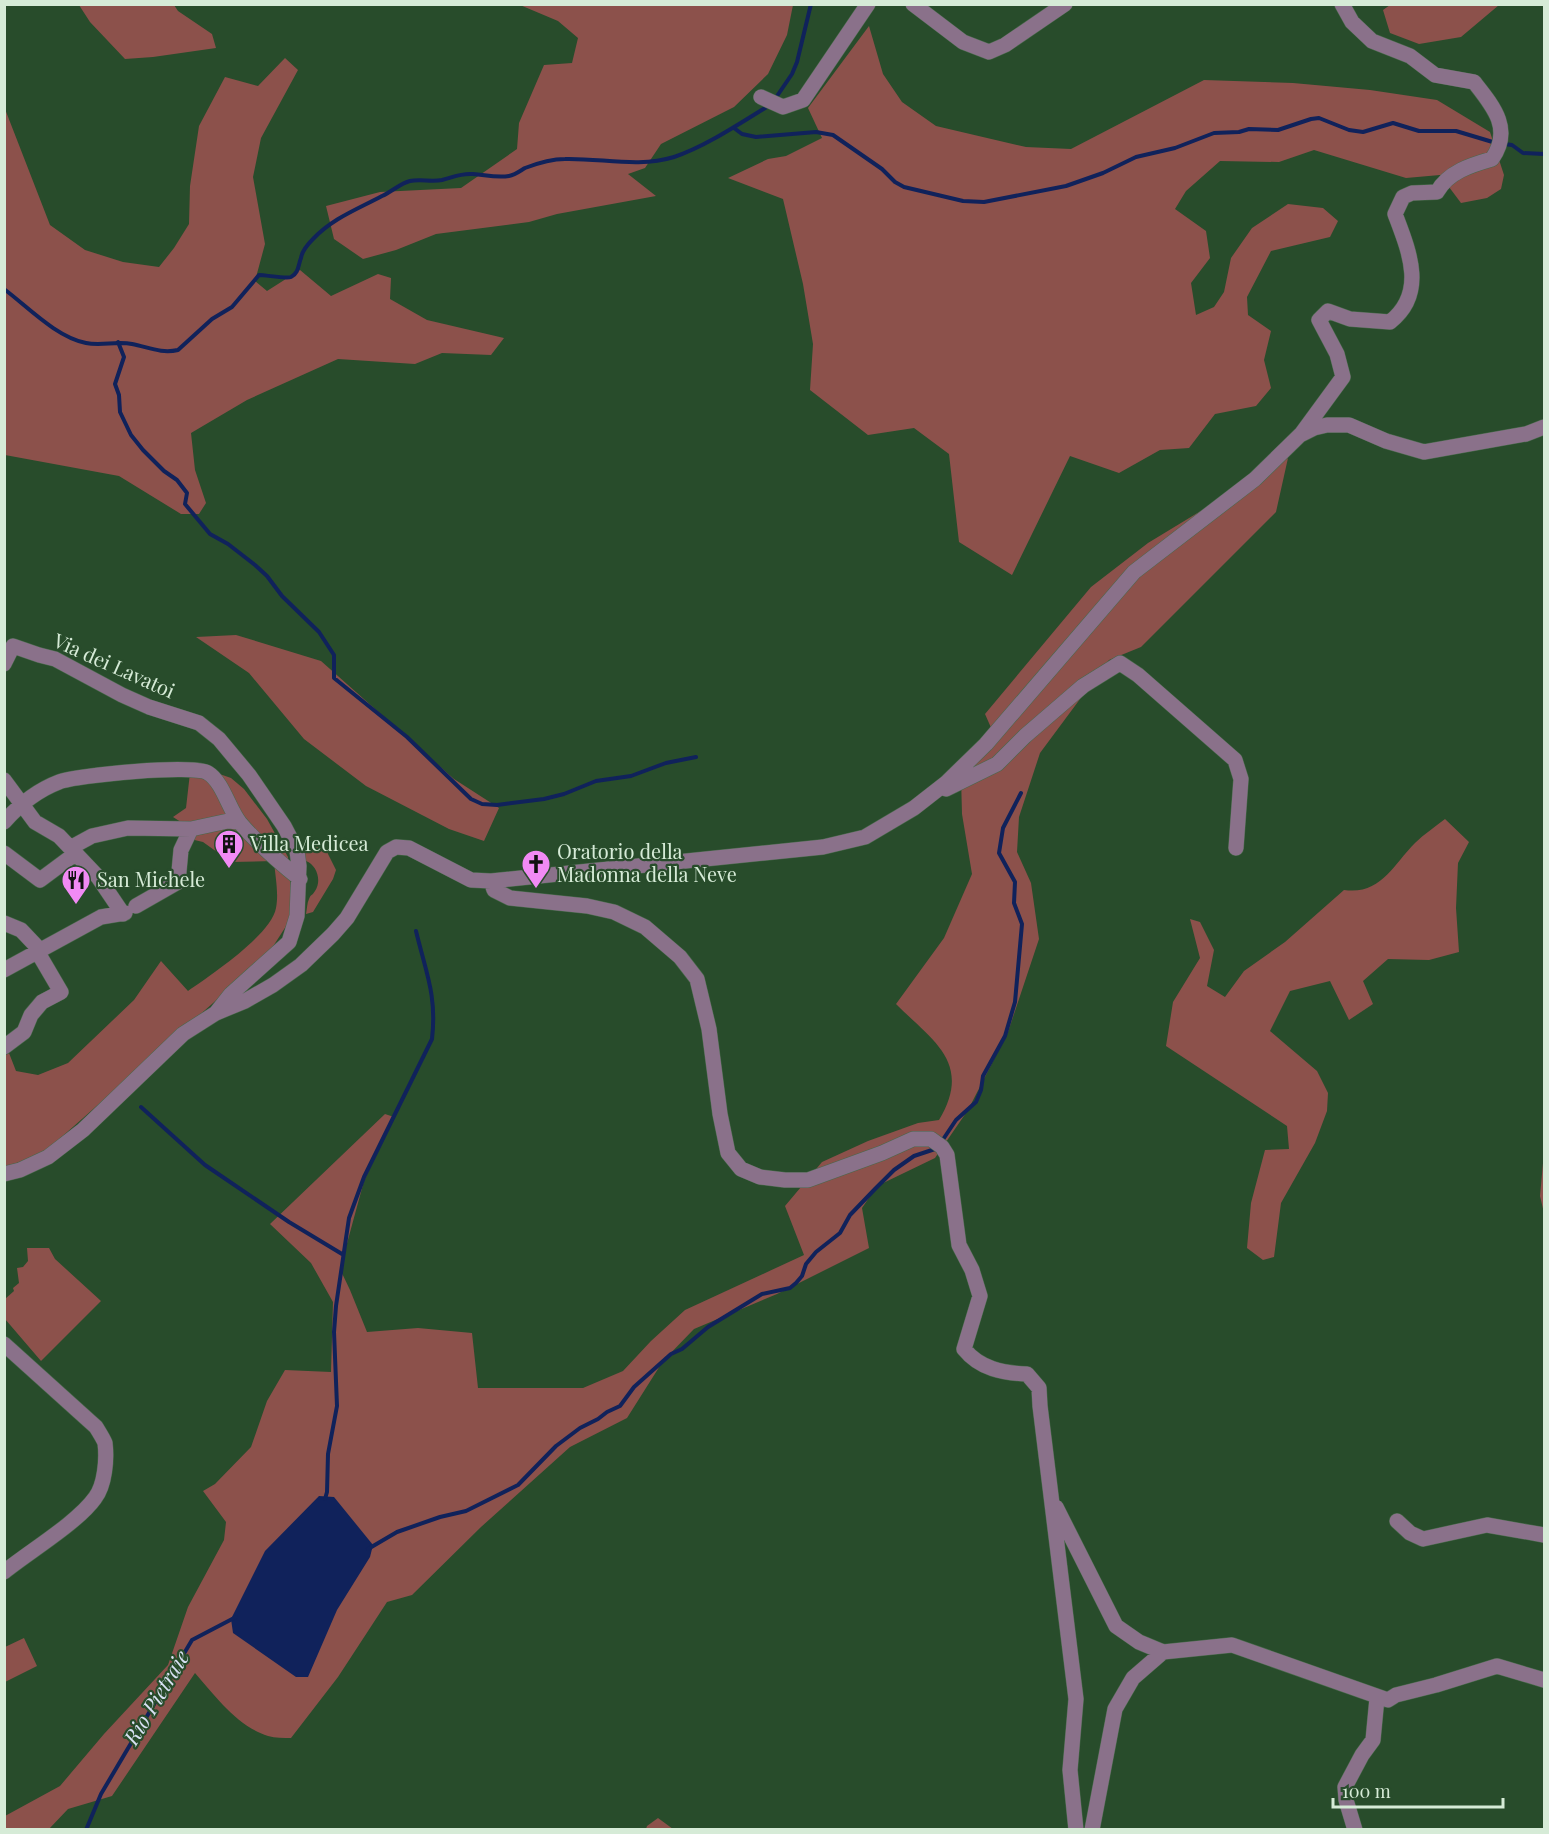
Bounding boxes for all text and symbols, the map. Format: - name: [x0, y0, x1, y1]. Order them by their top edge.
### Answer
- street label: Via dei Lavatoi: [49, 625, 180, 704]
- building icon: Villa Medicea: [213, 828, 245, 870]
- place label: Villa Medicea: [249, 829, 369, 856]
- place label: Oratorio della Madonna della Neve: [557, 837, 737, 887]
- church icon: Oratorio della Madonna della Neve: [520, 848, 552, 890]
- restaurant icon: San Michele: [60, 864, 92, 906]
- place label: San Michele: [97, 865, 205, 892]
- water label: Rio Pietraie: [116, 1645, 194, 1750]
- scale bar: [1333, 1771, 1502, 1809]
- text: 100 m: [1342, 1779, 1391, 1803]

